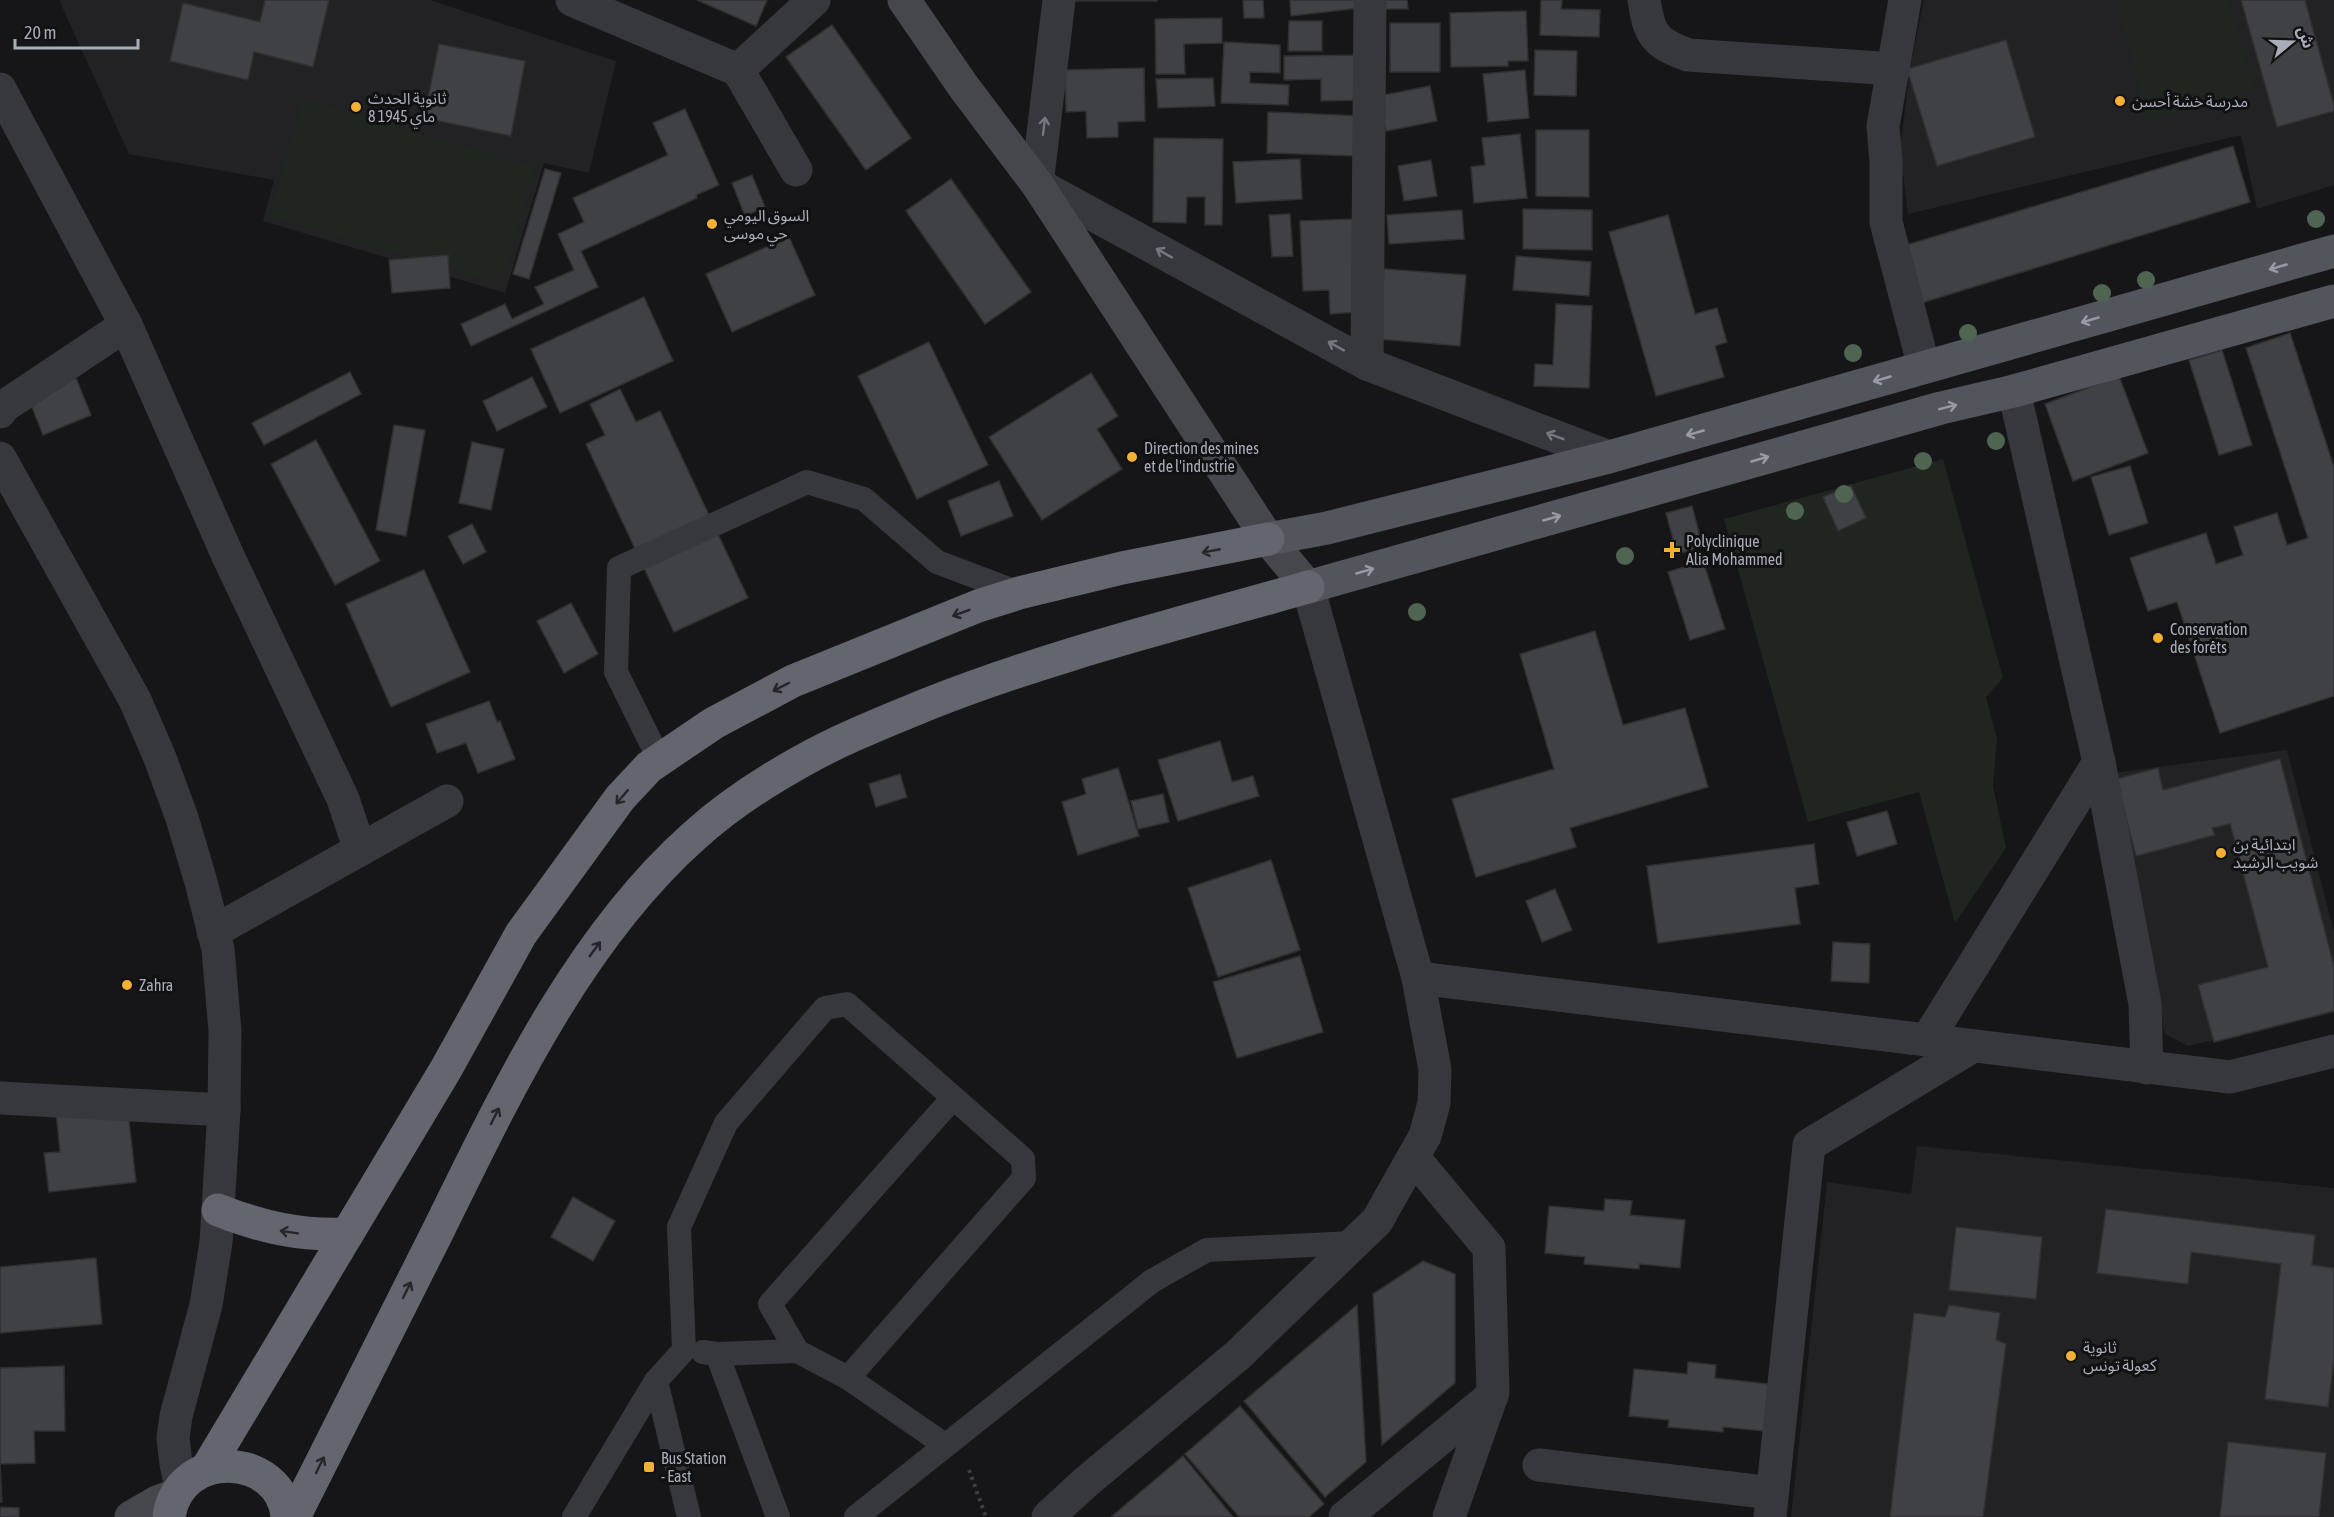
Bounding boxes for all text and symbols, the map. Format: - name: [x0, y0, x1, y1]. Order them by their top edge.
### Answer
- scale bar: [15, 12, 138, 50]
- north arrow: [2262, 12, 2322, 72]
- text: 20 m: [24, 22, 56, 43]
- text: ش: [2293, 24, 2318, 51]
- place label: ثانوية الحدث 8 ماي 1945: [368, 89, 447, 129]
- place label: مدرسة خشة أحسن: [2132, 92, 2248, 111]
- marker: مدرسة خشة أحسن: [2113, 94, 2127, 108]
- marker: ثانوية الحدث 8 ماي 1945: [349, 100, 363, 114]
- one-way arrow: [1039, 117, 1050, 136]
- place label: السوق اليومي حي موسى: [724, 206, 809, 246]
- marker: السوق اليومي حي موسى: [705, 217, 719, 231]
- one-way arrow: [1156, 247, 1174, 258]
- one-way arrow: [2269, 262, 2288, 273]
- one-way arrow: [2081, 315, 2100, 326]
- one-way arrow: [1327, 340, 1345, 351]
- one-way arrow: [1873, 374, 1892, 385]
- one-way arrow: [1938, 400, 1957, 412]
- one-way arrow: [1686, 428, 1705, 439]
- one-way arrow: [1546, 430, 1565, 441]
- place label: Direction des mines et de l'industrie: [1144, 439, 1259, 475]
- marker: Direction des mines et de l'industrie: [1125, 450, 1139, 464]
- one-way arrow: [1750, 453, 1769, 465]
- one-way arrow: [1542, 512, 1561, 523]
- place label: Polyclinique Alia Mohammed: [1686, 532, 1783, 568]
- marker: Polyclinique Alia Mohammed: [1663, 541, 1681, 559]
- one-way arrow: [1201, 546, 1221, 557]
- one-way arrow: [1355, 565, 1374, 577]
- one-way arrow: [952, 608, 971, 619]
- place label: Conservation des forêts: [2170, 620, 2248, 656]
- marker: Conservation des forêts: [2151, 631, 2165, 645]
- one-way arrow: [772, 682, 790, 694]
- one-way arrow: [615, 789, 628, 805]
- place label: ابتدائية بن شويب الرشيد: [2233, 835, 2318, 872]
- marker: ابتدائية بن شويب الرشيد: [2214, 846, 2228, 860]
- one-way arrow: [589, 941, 602, 957]
- place label: Zahra: [139, 976, 173, 994]
- marker: Zahra: [120, 978, 134, 992]
- one-way arrow: [489, 1107, 501, 1125]
- one-way arrow: [279, 1226, 299, 1237]
- one-way arrow: [402, 1282, 414, 1300]
- place label: ثانوية كعولة تونس: [2083, 1338, 2157, 1375]
- marker: ثانوية كعولة تونس: [2064, 1349, 2078, 1363]
- place label: Bus Station - East: [661, 1449, 727, 1485]
- one-way arrow: [315, 1456, 327, 1474]
- marker: Bus Station - East: [642, 1460, 656, 1474]

